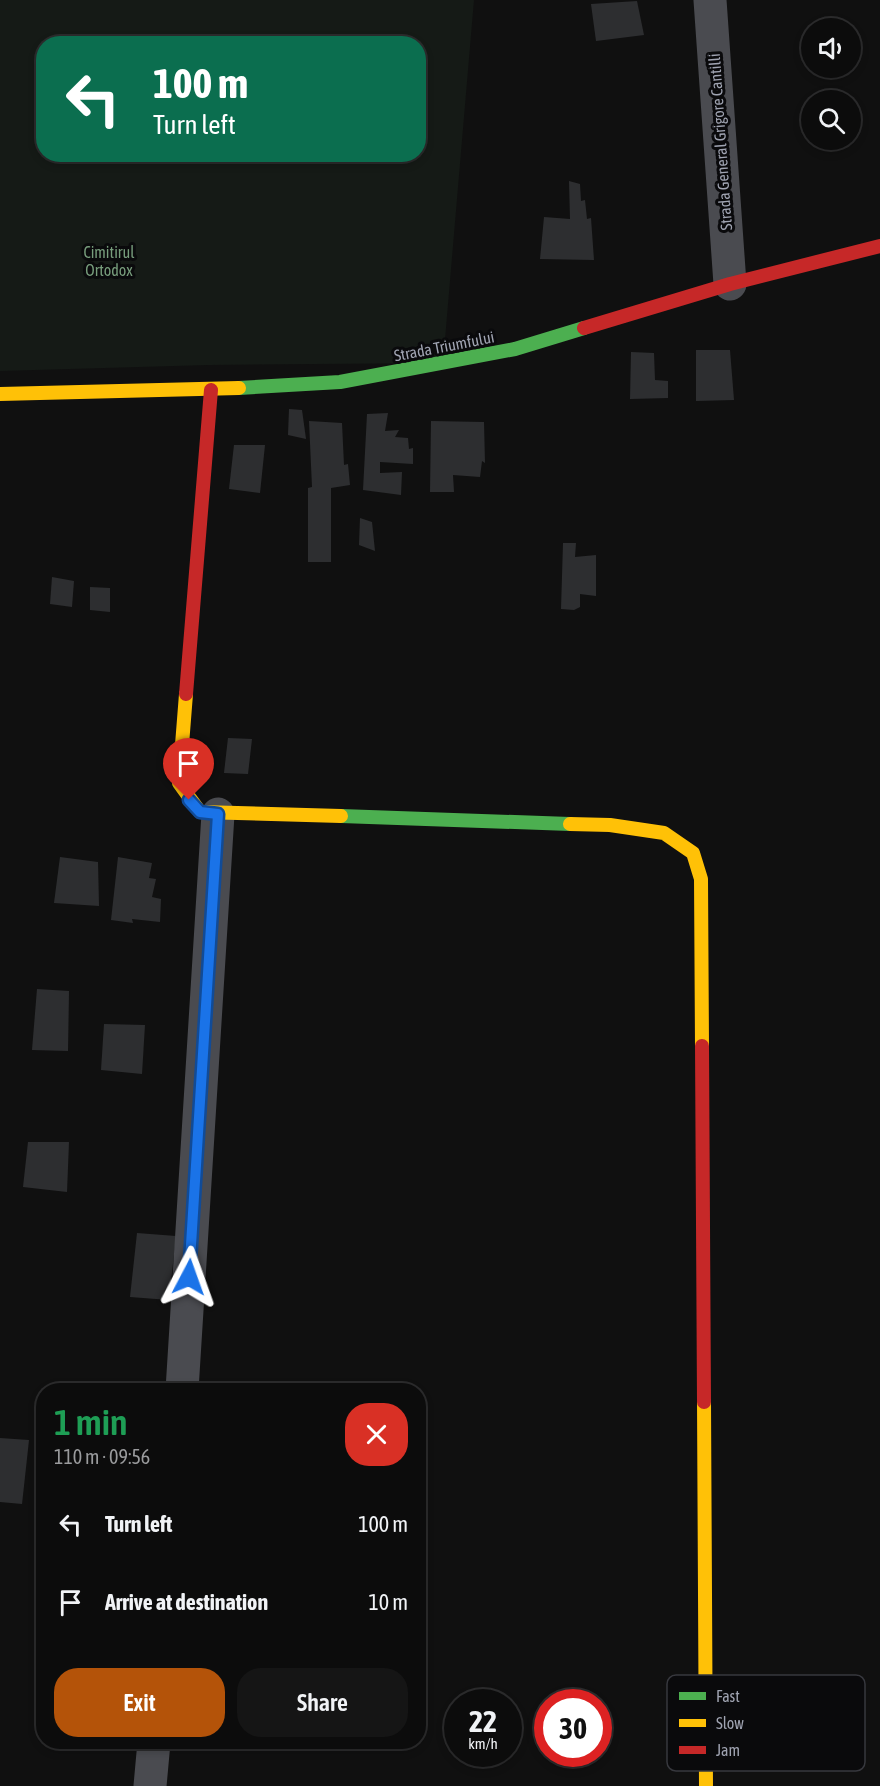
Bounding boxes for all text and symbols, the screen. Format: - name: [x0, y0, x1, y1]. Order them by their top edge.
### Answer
- map controls: [801, 18, 861, 150]
- button: sound: [801, 18, 861, 78]
- street label: Strada General Grigore Cantilli: [705, 53, 736, 231]
- text: 100 m: [153, 59, 248, 107]
- icon: left: [54, 60, 132, 138]
- button: search: [801, 90, 861, 150]
- text: Turn left: [153, 109, 236, 140]
- park label: Cimitirul Ortodox: [83, 243, 135, 279]
- street label: Strada Triumfului: [392, 327, 496, 365]
- pin: [163, 738, 214, 800]
- icon: arrive: [172, 747, 205, 780]
- position arrow: [157, 1245, 221, 1309]
- text: 1 min: [54, 1401, 128, 1443]
- button: close: [345, 1403, 408, 1466]
- text: 110 m · 09:56: [54, 1445, 150, 1468]
- icon: left: [54, 1508, 87, 1541]
- text: Turn left: [105, 1511, 172, 1537]
- text: 100 m: [358, 1511, 408, 1537]
- icon: arrive: [54, 1586, 87, 1619]
- text: Arrive at destination: [105, 1589, 268, 1615]
- text: 10 m: [368, 1589, 408, 1615]
- button: Exit: [54, 1668, 225, 1737]
- button: Share: [237, 1668, 408, 1737]
- legend: [667, 1675, 865, 1771]
- text: Fast: [716, 1687, 740, 1705]
- speed limit sign: 30: [534, 1689, 612, 1767]
- text: 22: [469, 1704, 497, 1738]
- text: Slow: [716, 1714, 744, 1732]
- text: km/h: [468, 1735, 498, 1752]
- text: Jam: [716, 1741, 740, 1759]

